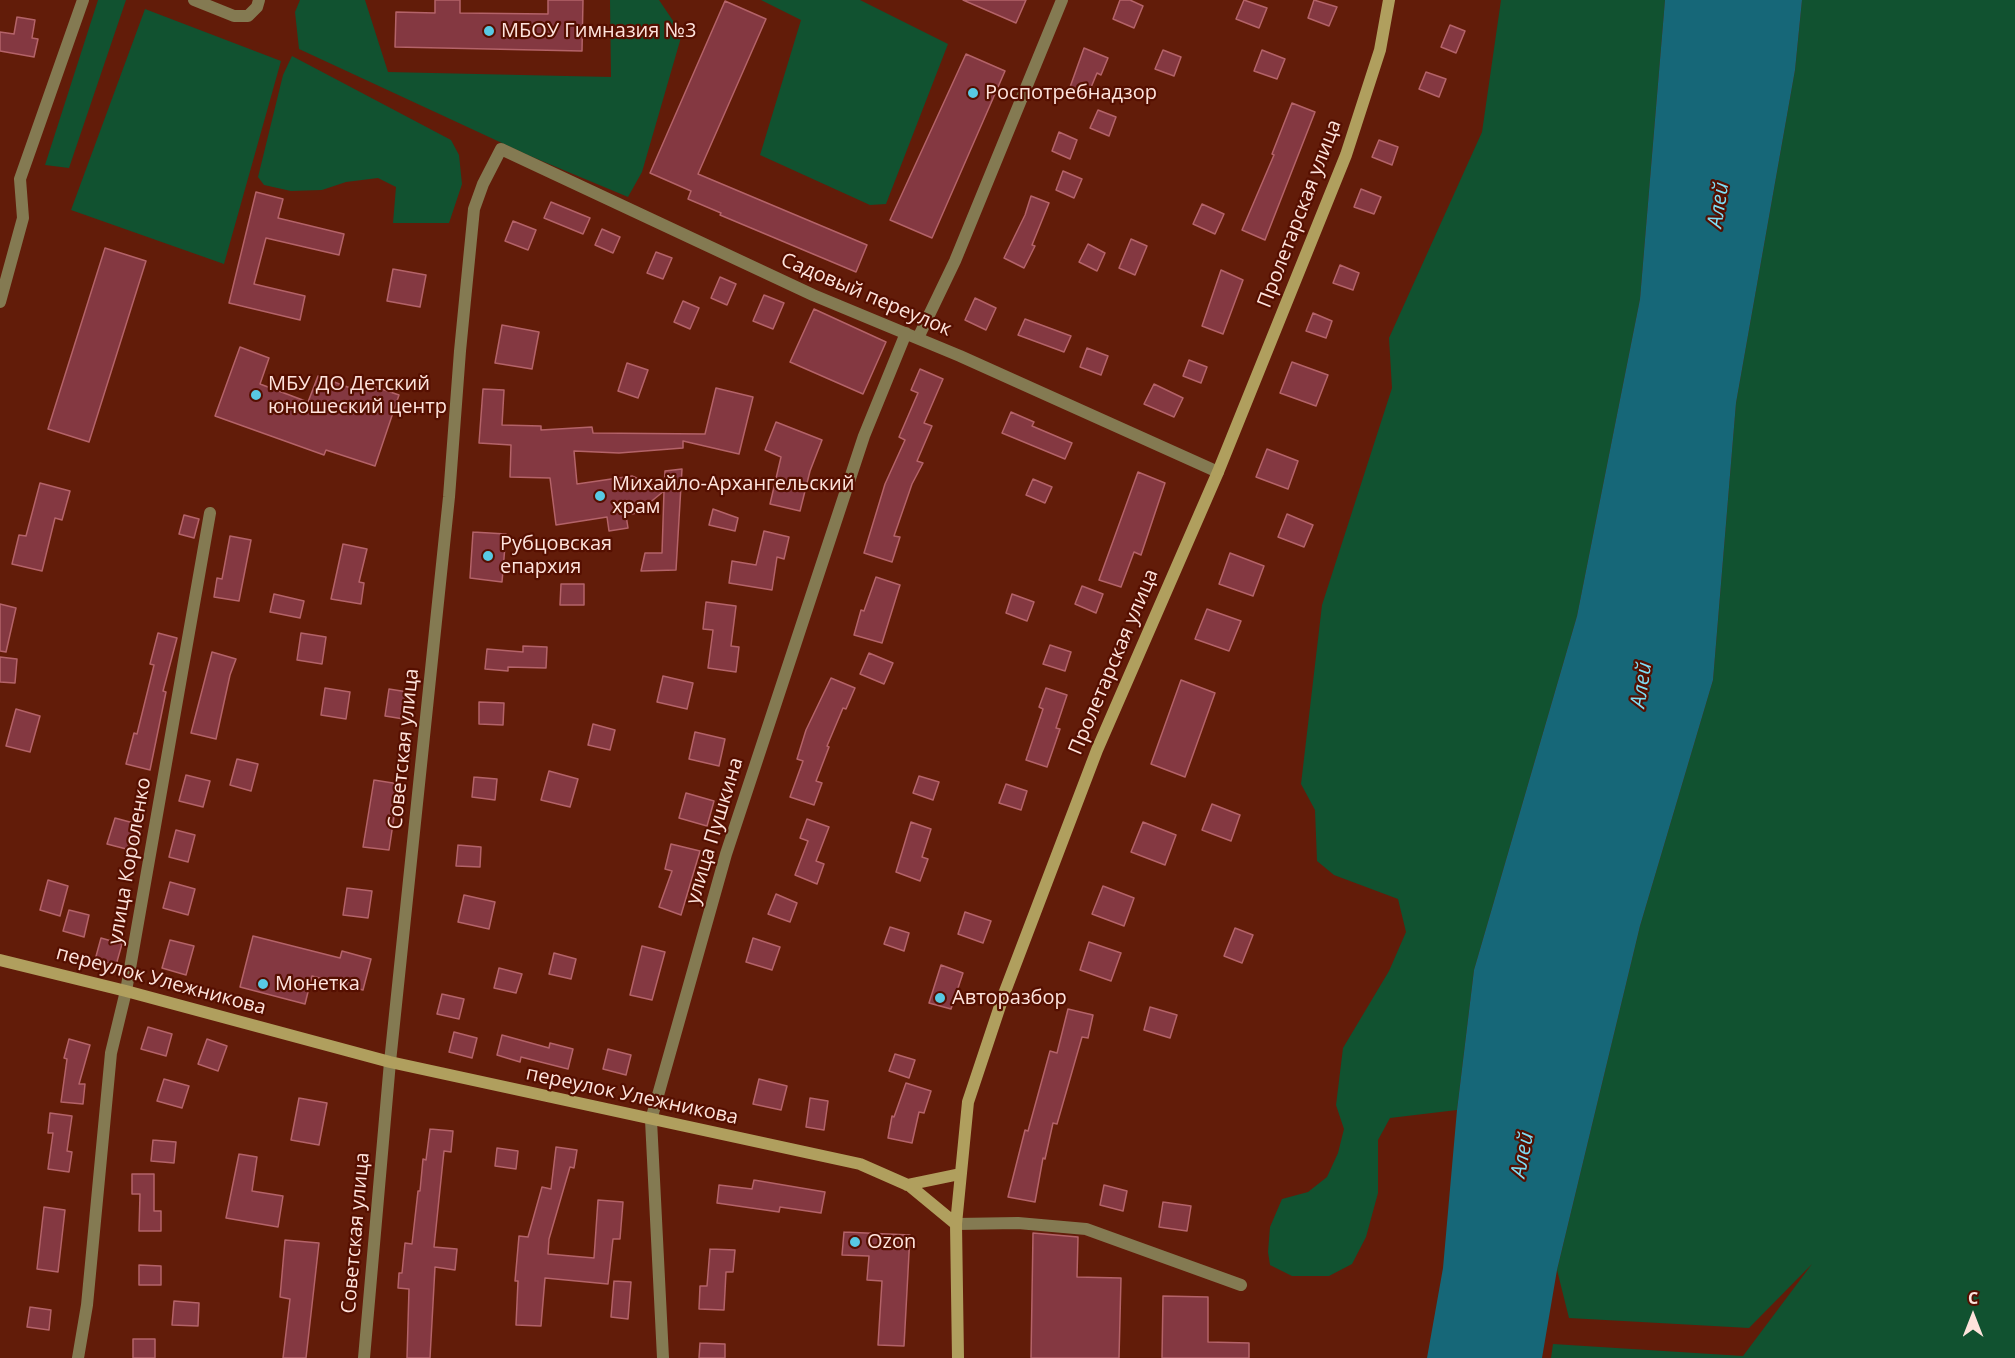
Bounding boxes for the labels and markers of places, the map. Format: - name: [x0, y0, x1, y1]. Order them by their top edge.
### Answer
- place label: МБОУ Гимназия №3: [501, 19, 696, 43]
- marker: МБОУ Гимназия №3: [482, 24, 496, 38]
- place label: Роспотребнадзор: [985, 81, 1157, 105]
- marker: Роспотребнадзор: [966, 86, 980, 100]
- place label: МБУ ДО Детский юношеский центр: [268, 372, 447, 419]
- marker: МБУ ДО Детский юношеский центр: [249, 388, 263, 402]
- place label: Михайло-Архангельский храм: [612, 472, 854, 519]
- marker: Михайло-Архангельский храм: [593, 489, 607, 503]
- place label: Рубцовская епархия: [500, 532, 612, 579]
- marker: Рубцовская епархия: [481, 549, 495, 563]
- place label: Монетка: [275, 972, 360, 996]
- marker: Монетка: [256, 977, 270, 991]
- place label: Авторазбор: [952, 986, 1067, 1010]
- marker: Авторазбор: [933, 991, 947, 1005]
- place label: Ozon: [867, 1230, 916, 1254]
- marker: Ozon: [848, 1235, 862, 1249]

